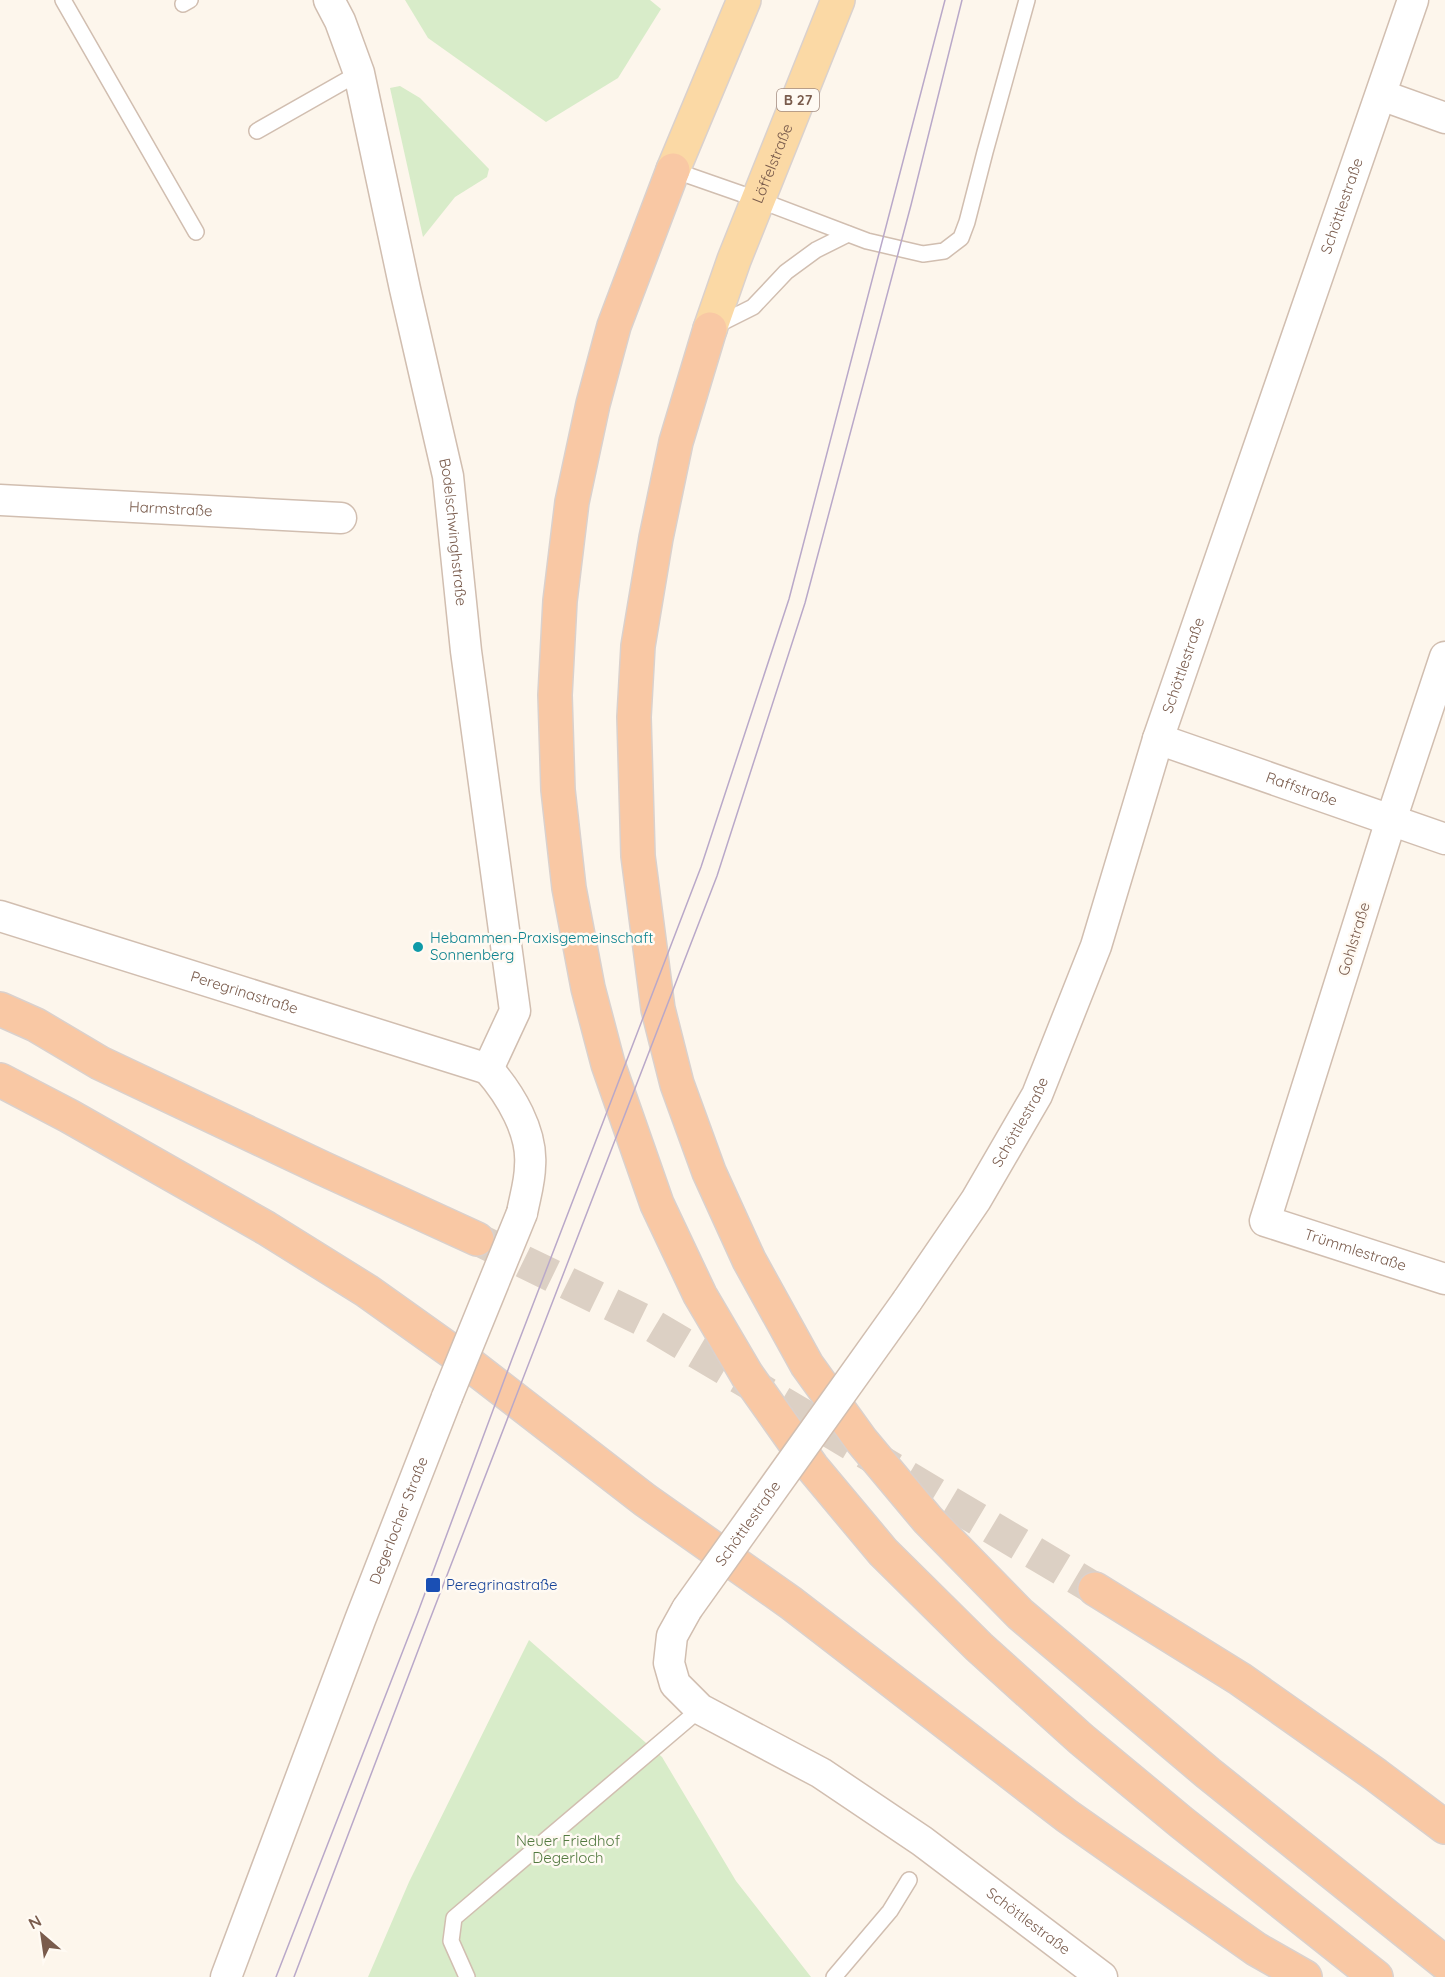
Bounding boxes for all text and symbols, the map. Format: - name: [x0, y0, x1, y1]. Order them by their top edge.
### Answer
- road number: B 27: [777, 89, 819, 111]
- street label: Löffelstraße: [748, 121, 797, 206]
- street label: Schöttlestraße: [1316, 155, 1367, 256]
- street label: Bodelschwinghstraße: [435, 456, 471, 607]
- street label: Harmstraße: [128, 497, 213, 520]
- street label: Schöttlestraße: [1158, 615, 1208, 716]
- street label: Raffstraße: [1263, 767, 1340, 810]
- street label: Gohlstraße: [1333, 900, 1374, 978]
- place label: Hebammen-Praxisgemeinschaft Sonnenberg: [430, 928, 653, 964]
- marker: Hebammen-Praxisgemeinschaft Sonnenberg: [411, 940, 425, 954]
- street label: Peregrinastraße: [188, 966, 301, 1018]
- street label: Schöttlestraße: [987, 1074, 1052, 1170]
- street label: Trümmlestraße: [1302, 1224, 1409, 1275]
- street label: Degerlocher Straße: [365, 1454, 432, 1587]
- street label: Schöttlestraße: [711, 1477, 784, 1570]
- place label: Peregrinastraße: [446, 1575, 558, 1594]
- marker: Peregrinastraße: [424, 1576, 442, 1594]
- park label: Neuer Friedhof Degerloch: [516, 1831, 621, 1867]
- street label: Schöttlestraße: [983, 1883, 1074, 1959]
- north arrow: [12, 1905, 72, 1965]
- text: N: [25, 1910, 45, 1933]

